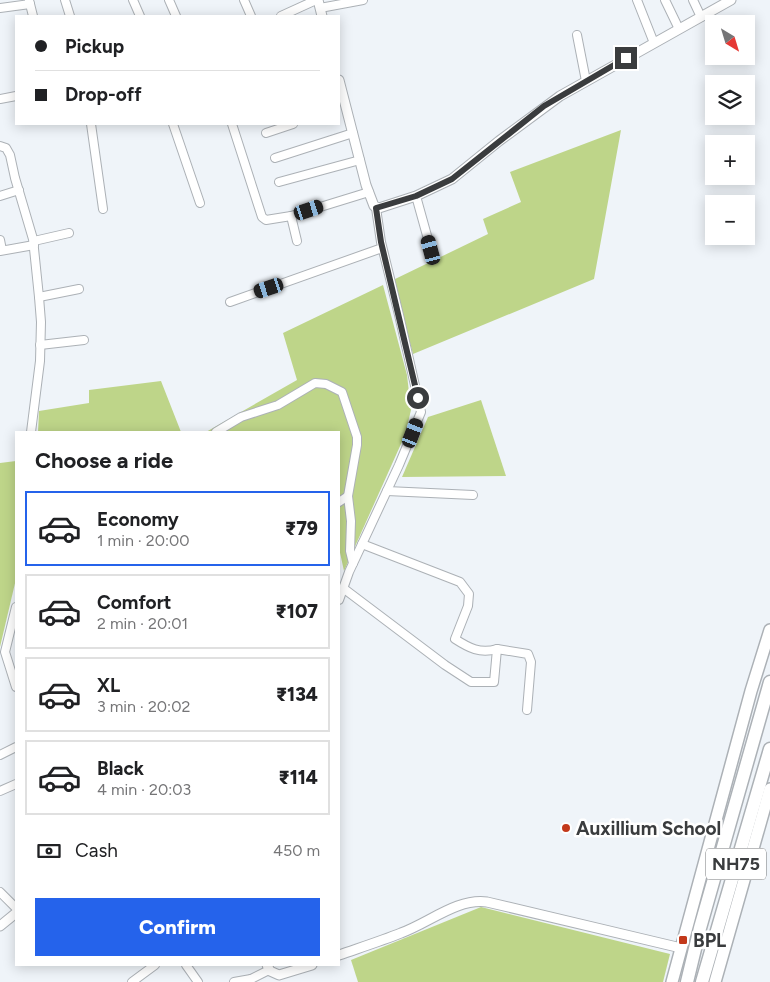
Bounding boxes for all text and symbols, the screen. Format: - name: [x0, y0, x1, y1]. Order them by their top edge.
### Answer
- north arrow: [705, 15, 755, 65]
- map controls: [705, 15, 755, 245]
- text: Pickup: [65, 35, 124, 58]
- route end: [615, 47, 637, 69]
- button: layers: [705, 75, 755, 125]
- text: Drop-off: [65, 83, 142, 106]
- button: +: [705, 135, 755, 185]
- button: −: [705, 195, 755, 245]
- car: [292, 198, 325, 222]
- car: [419, 234, 442, 266]
- car: [252, 276, 285, 300]
- route start: [407, 387, 429, 409]
- car: [400, 416, 425, 450]
- text: Choose a ride: [35, 447, 173, 474]
- icon: car: [37, 506, 82, 551]
- text: Economy: [97, 508, 179, 531]
- text: ₹79: [285, 517, 318, 540]
- text: 1 min · 20:00: [97, 531, 190, 550]
- icon: car: [37, 589, 82, 634]
- text: Comfort: [97, 591, 172, 614]
- text: ₹107: [276, 600, 318, 623]
- text: 2 min · 20:01: [97, 614, 188, 633]
- icon: car: [37, 672, 82, 717]
- text: XL: [97, 674, 120, 697]
- text: ₹134: [276, 683, 318, 706]
- text: 3 min · 20:02: [97, 697, 190, 716]
- icon: car: [37, 755, 82, 800]
- text: Black: [97, 757, 144, 780]
- text: ₹114: [278, 766, 318, 789]
- text: 4 min · 20:03: [97, 780, 191, 799]
- place label: Auxillium School: [576, 817, 721, 840]
- marker: Auxillium School: [560, 822, 572, 834]
- icon: cash: [35, 837, 63, 865]
- text: Cash: [75, 839, 118, 862]
- text: 450 m: [273, 841, 320, 860]
- road number: NH75: [706, 849, 766, 880]
- button: Confirm: [35, 898, 320, 956]
- place label: BPL: [693, 929, 726, 952]
- marker: BPL: [677, 934, 689, 946]

